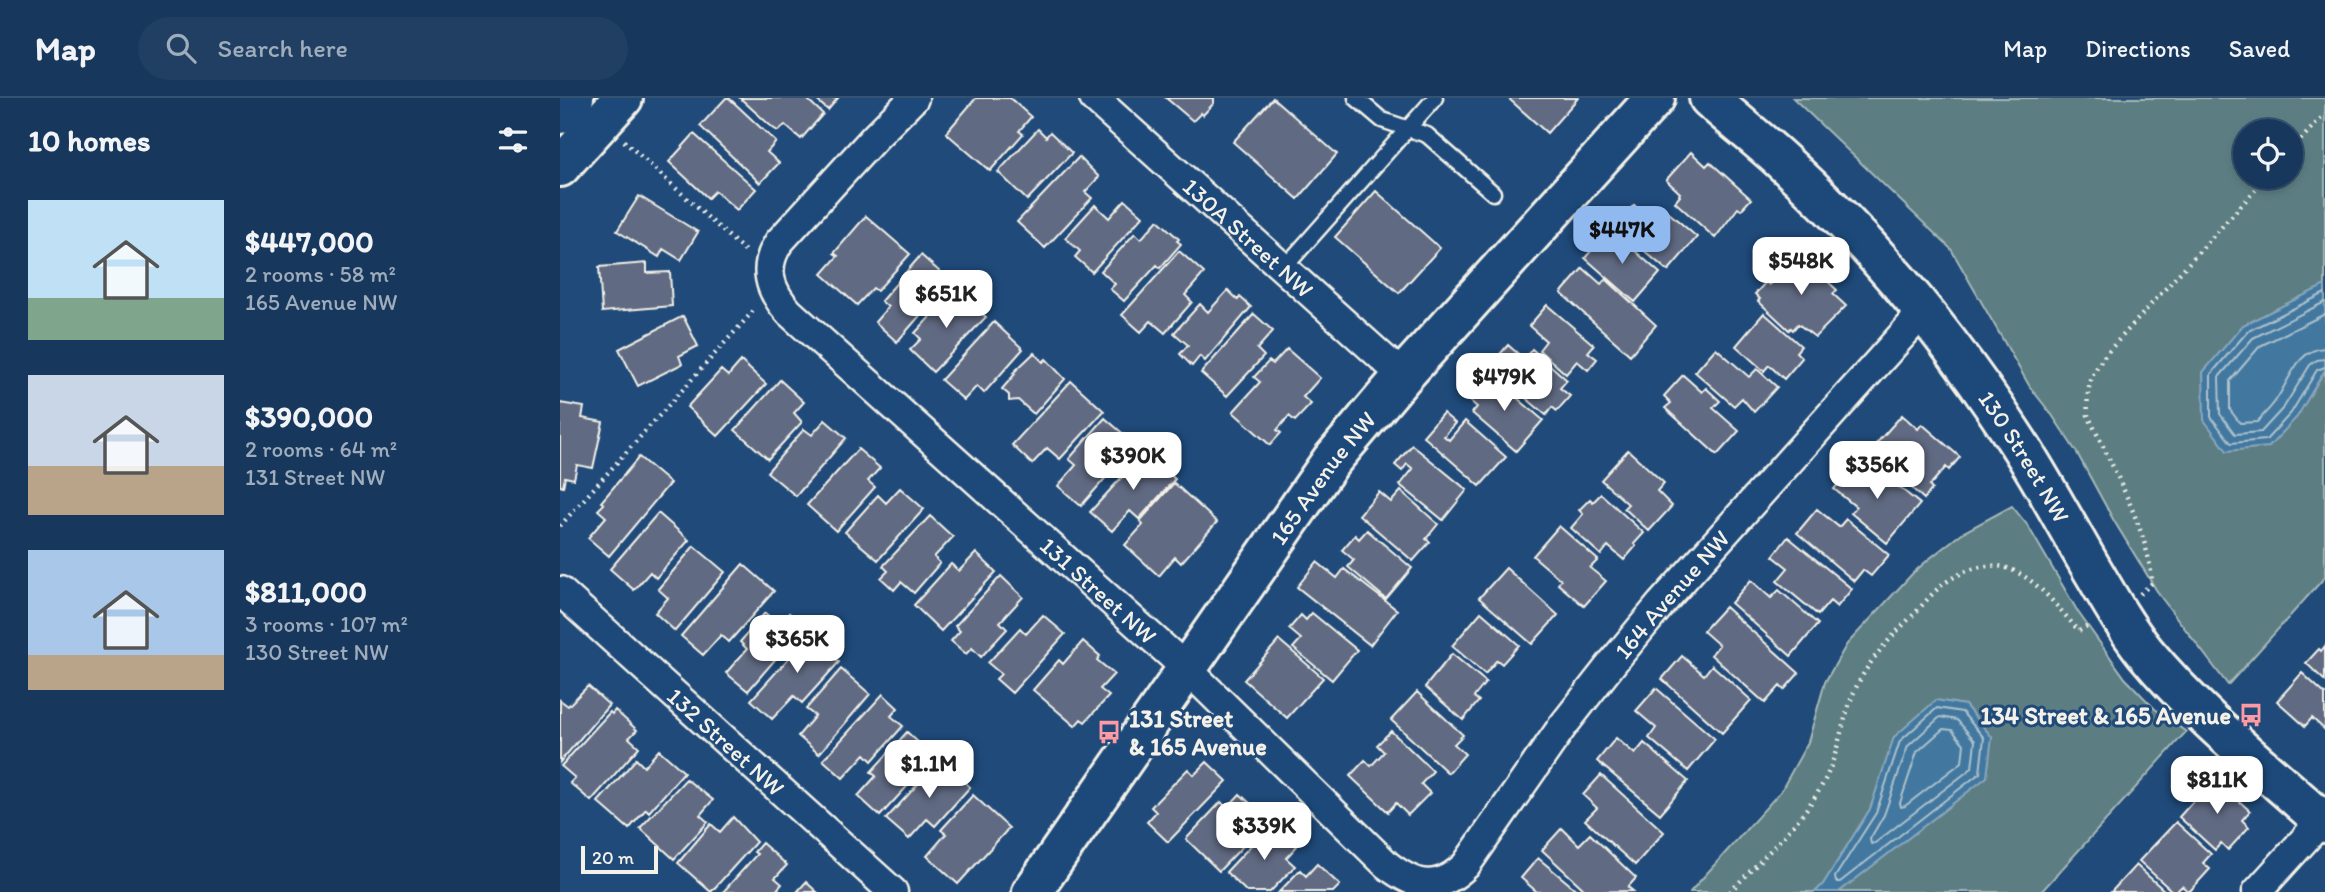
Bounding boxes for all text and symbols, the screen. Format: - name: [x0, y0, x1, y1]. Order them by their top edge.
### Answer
- search box: [138, 17, 628, 80]
- text: Map: [35, 29, 96, 68]
- icon: search: [162, 29, 200, 67]
- text: Search here: [218, 32, 348, 64]
- text: Map: [2003, 34, 2047, 63]
- text: Directions: [2085, 34, 2191, 63]
- text: Saved: [2229, 34, 2290, 63]
- map controls: [2233, 119, 2303, 189]
- button: locate: [2233, 119, 2303, 189]
- icon: filters: [494, 121, 532, 159]
- text: 10 homes: [28, 122, 151, 159]
- street label: 130A Street NW: [1177, 171, 1320, 303]
- pin: $447K: [1573, 206, 1671, 266]
- text: $447K: [1589, 215, 1655, 243]
- text: $447,000: [245, 223, 374, 260]
- icon: home: [84, 228, 168, 312]
- pin: $548K: [1752, 238, 1850, 297]
- text: $548K: [1769, 246, 1833, 274]
- text: 2 rooms · 58 m²: [245, 260, 396, 288]
- pin: $651K: [897, 271, 995, 330]
- text: $651K: [915, 279, 977, 307]
- text: 165 Avenue NW: [245, 288, 397, 316]
- pin: $479K: [1455, 354, 1553, 413]
- text: $479K: [1472, 362, 1536, 390]
- street label: 130 Street NW: [1973, 385, 2077, 527]
- text: $390,000: [245, 398, 373, 435]
- icon: home: [84, 403, 168, 487]
- street label: 165 Avenue NW: [1263, 405, 1381, 550]
- pin: $390K: [1084, 432, 1182, 492]
- text: 2 rooms · 64 m²: [245, 435, 397, 463]
- text: $390K: [1100, 441, 1166, 469]
- pin: $356K: [1828, 442, 1926, 501]
- text: $356K: [1845, 450, 1909, 478]
- text: 131 Street NW: [245, 463, 385, 491]
- street label: 164 Avenue NW: [1608, 524, 1735, 664]
- street label: 131 Street NW: [1035, 530, 1163, 650]
- text: $811,000: [245, 573, 367, 610]
- icon: home: [84, 578, 168, 662]
- text: 3 rooms · 107 m²: [245, 610, 408, 638]
- pin: $365K: [748, 616, 846, 675]
- text: $365K: [765, 624, 829, 652]
- text: 130 Street NW: [245, 638, 389, 666]
- street label: 132 Street NW: [662, 681, 791, 802]
- place label: 134 Street & 165 Avenue: [1980, 701, 2231, 730]
- bus stop icon: 134 Street & 165 Avenue: [2237, 701, 2265, 729]
- place label: 131 Street & 165 Avenue: [1129, 704, 1267, 761]
- bus stop icon: 131 Street & 165 Avenue: [1095, 718, 1123, 746]
- pin: $1.1M: [880, 740, 978, 800]
- text: $1.1M: [901, 749, 957, 777]
- pin: $811K: [2168, 756, 2266, 816]
- text: $811K: [2187, 765, 2247, 793]
- pin: $339K: [1215, 802, 1313, 862]
- text: $339K: [1232, 811, 1296, 839]
- scale bar: [581, 843, 658, 875]
- text: 20 m: [592, 846, 634, 869]

